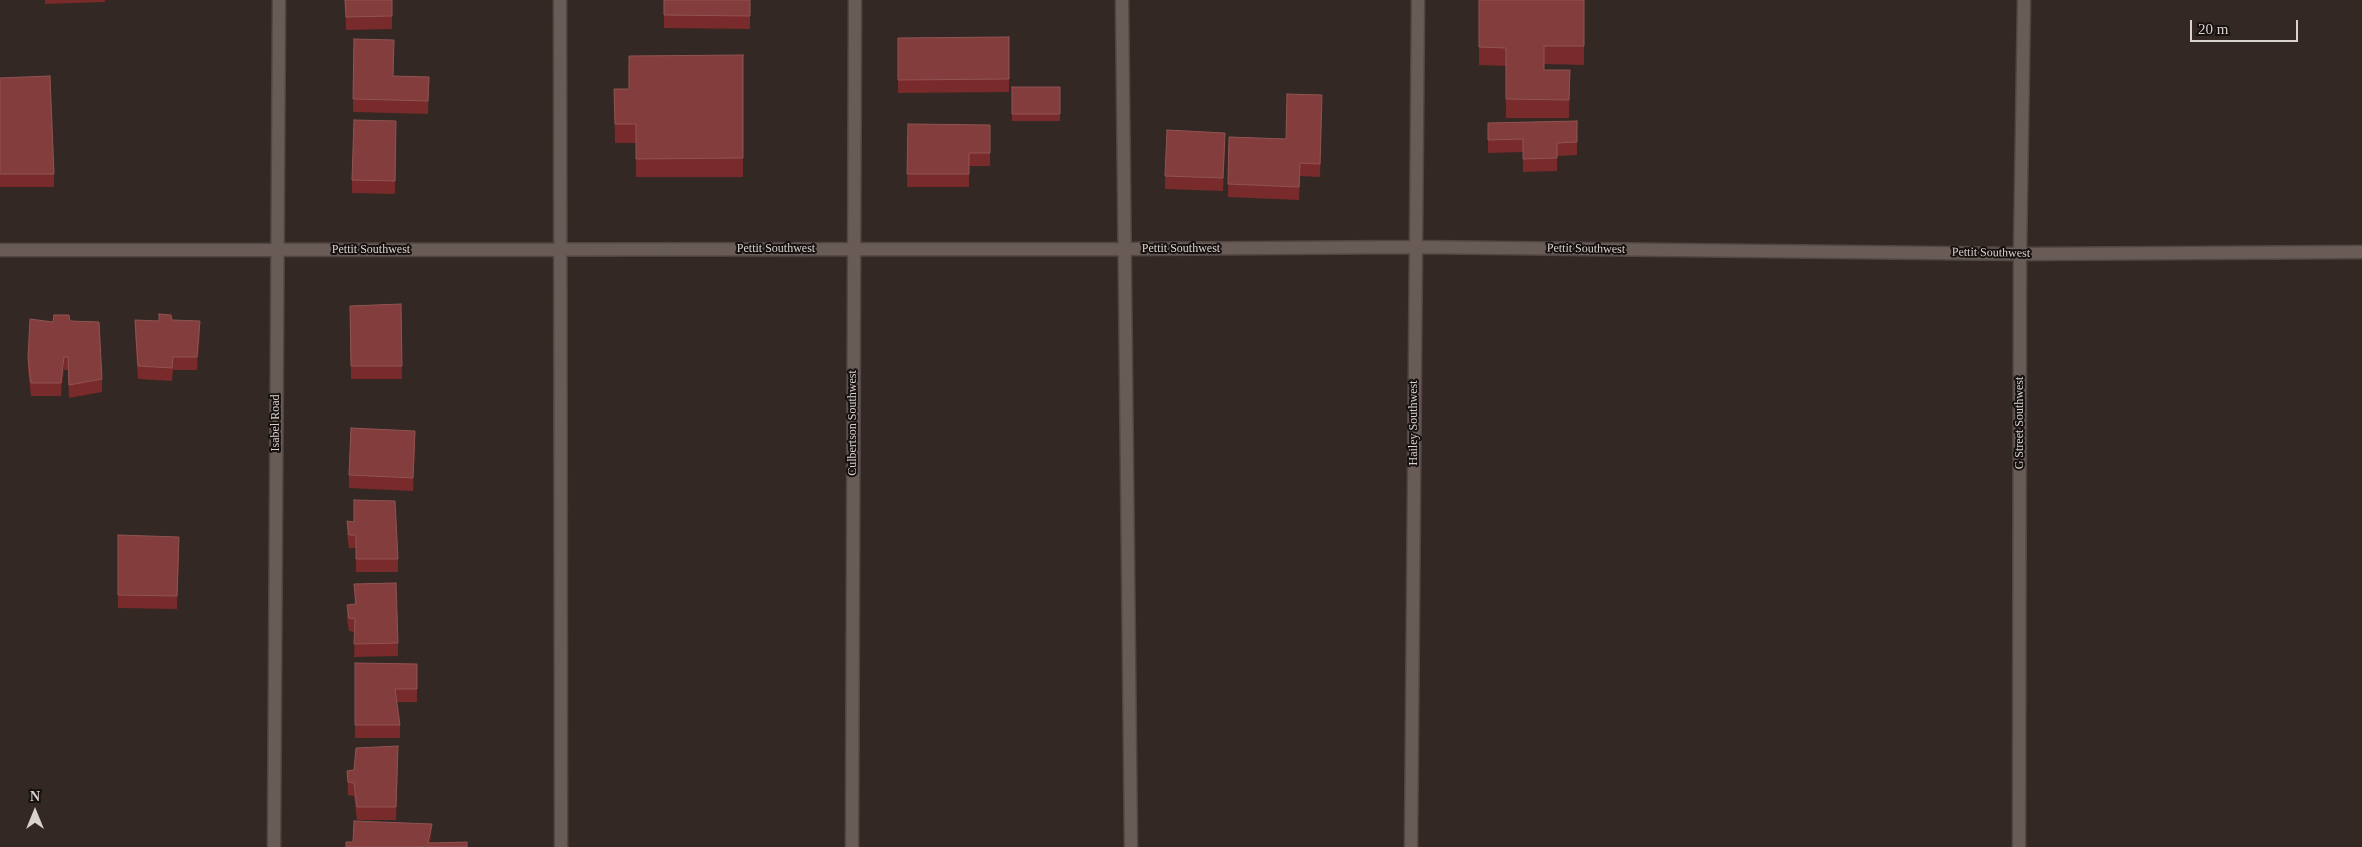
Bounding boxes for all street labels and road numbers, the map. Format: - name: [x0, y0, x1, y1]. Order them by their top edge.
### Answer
- street label: Pettit Southwest: [1547, 241, 1625, 257]
- street label: Pettit Southwest: [737, 242, 815, 256]
- street label: Pettit Southwest: [1142, 242, 1220, 256]
- street label: Pettit Southwest: [332, 243, 410, 257]
- street label: Pettit Southwest: [1952, 245, 2030, 261]
- street label: Culbertson Southwest: [846, 370, 860, 476]
- street label: G Street Southwest: [2013, 377, 2027, 469]
- street label: Hailey Southwest: [1407, 381, 1421, 465]
- street label: Isabel Road: [269, 395, 283, 451]

